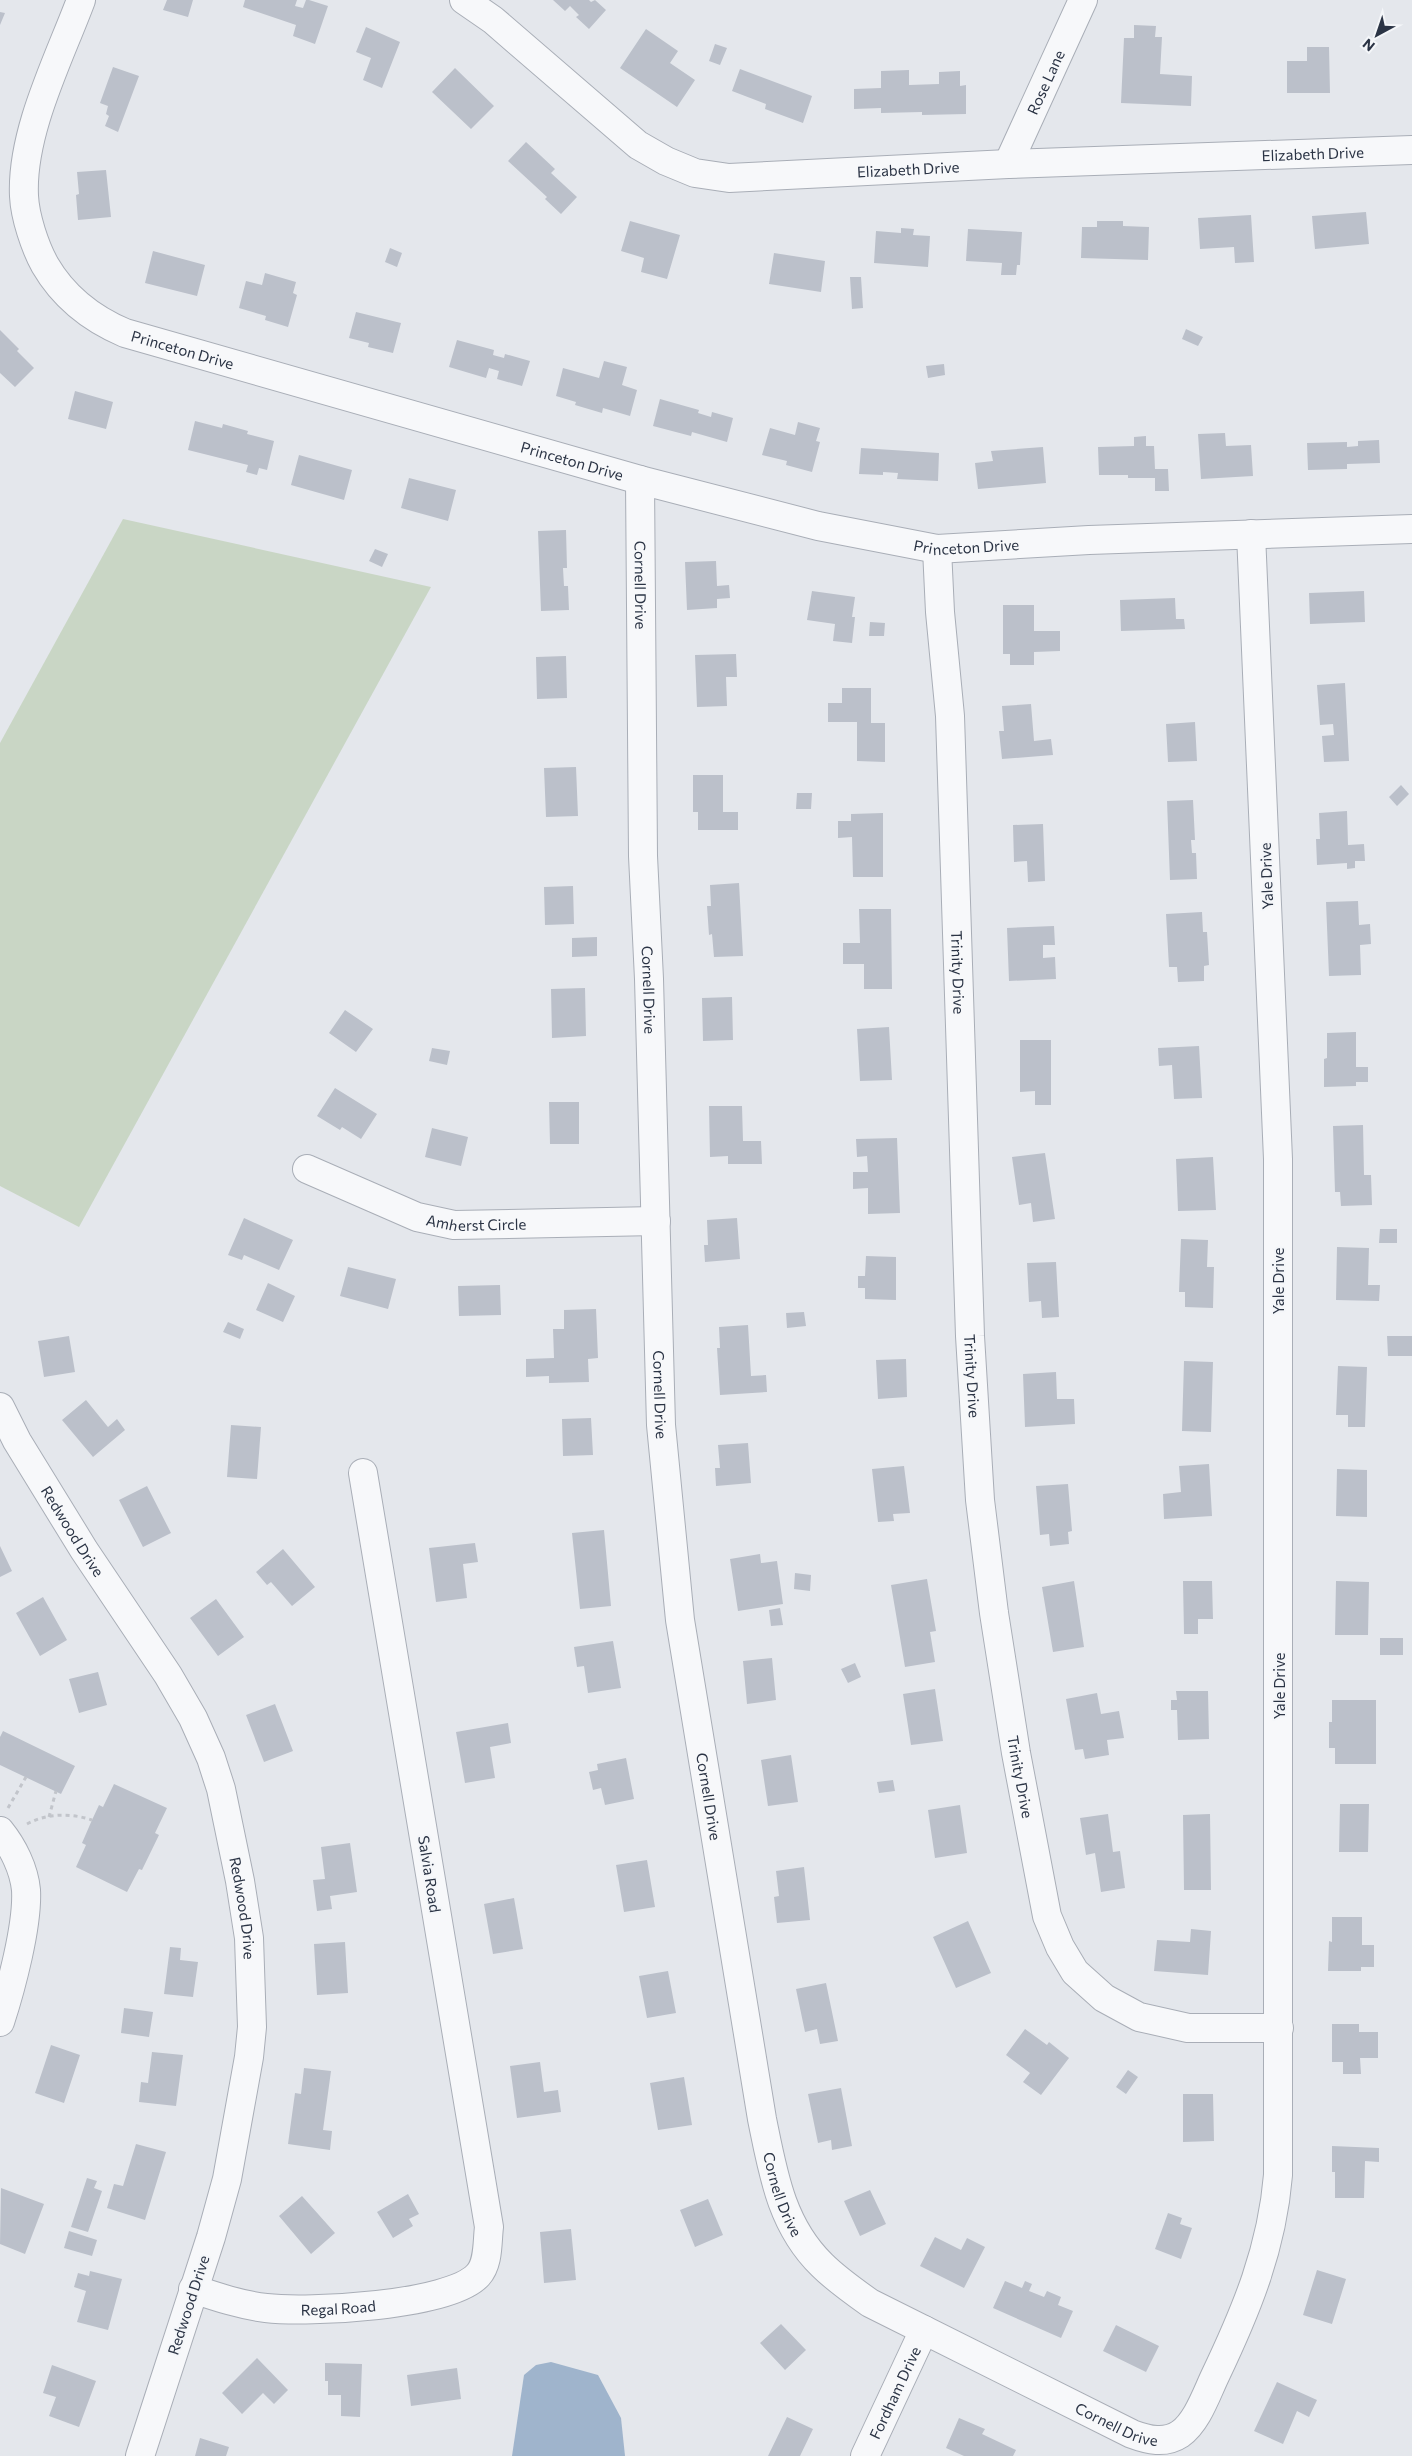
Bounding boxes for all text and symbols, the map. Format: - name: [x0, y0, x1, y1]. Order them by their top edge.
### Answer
- north arrow: [1352, 10, 1402, 60]
- text: N: [1359, 35, 1378, 55]
- street label: Rose Lane: [1023, 47, 1068, 117]
- street label: Elizabeth Drive: [1261, 143, 1364, 164]
- street label: Elizabeth Drive: [856, 157, 960, 181]
- street label: Princeton Drive: [129, 326, 236, 373]
- street label: Princeton Drive: [519, 437, 626, 484]
- street label: Princeton Drive: [912, 535, 1020, 558]
- street label: Cornell Drive: [631, 541, 650, 629]
- street label: Yale Drive: [1256, 842, 1276, 910]
- street label: Trinity Drive: [948, 930, 969, 1015]
- street label: Cornell Drive: [638, 945, 659, 1034]
- street label: Amherst Circle: [425, 1210, 527, 1235]
- street label: Yale Drive: [1269, 1247, 1287, 1314]
- street label: Trinity Drive: [961, 1334, 984, 1418]
- street label: Cornell Drive: [650, 1350, 671, 1440]
- street label: Redwood Drive: [38, 1482, 108, 1580]
- street label: Yale Drive: [1270, 1652, 1288, 1719]
- street label: Trinity Drive: [1004, 1734, 1037, 1820]
- street label: Cornell Drive: [693, 1751, 725, 1842]
- street label: Salvia Road: [415, 1834, 445, 1914]
- street label: Redwood Drive: [226, 1855, 259, 1960]
- street label: Cornell Drive: [760, 2150, 806, 2240]
- street label: Redwood Drive: [163, 2253, 213, 2357]
- street label: Regal Road: [301, 2296, 377, 2318]
- street label: Fordham Drive: [865, 2343, 924, 2442]
- street label: Cornell Drive: [1073, 2398, 1159, 2449]

